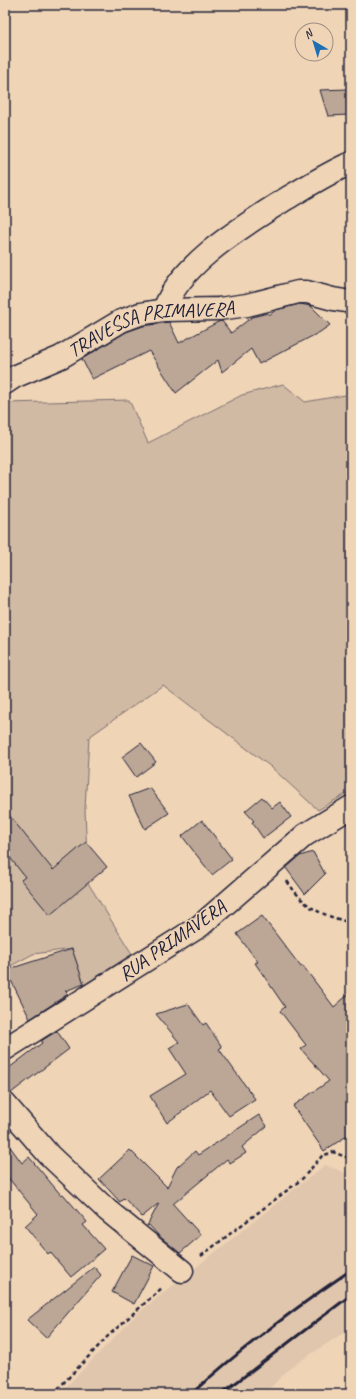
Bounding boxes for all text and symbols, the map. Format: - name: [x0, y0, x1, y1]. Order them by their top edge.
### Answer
- north arrow: [294, 22, 334, 62]
- text: N: [301, 25, 317, 42]
- street label: TRAVESSA PRIMAVERA: [63, 295, 236, 363]
- street label: RUA PRIMAVERA: [114, 894, 232, 987]

